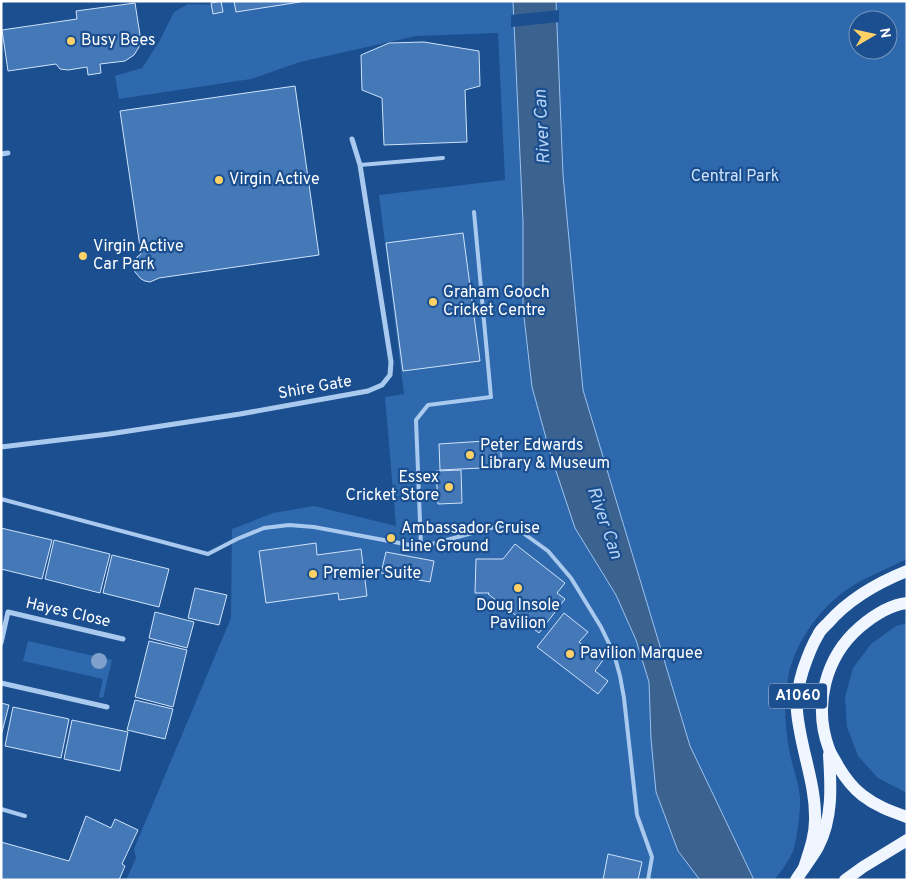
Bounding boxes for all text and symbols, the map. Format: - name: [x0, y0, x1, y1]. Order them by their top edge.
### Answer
- north arrow: [848, 10, 898, 60]
- text: N: [875, 27, 894, 40]
- place label: Busy Bees: [81, 31, 155, 51]
- marker: Busy Bees: [65, 35, 77, 47]
- water label: River Can: [530, 89, 556, 165]
- park label: Central Park: [691, 167, 779, 187]
- place label: Virgin Active: [229, 170, 320, 190]
- marker: Virgin Active: [213, 174, 225, 186]
- place label: Virgin Active Car Park: [93, 237, 184, 275]
- marker: Virgin Active Car Park: [77, 250, 89, 262]
- place label: Graham Gooch Cricket Centre: [443, 283, 550, 321]
- marker: Graham Gooch Cricket Centre: [427, 296, 439, 308]
- street label: Shire Gate: [277, 372, 353, 404]
- place label: Peter Edwards Library & Museum: [480, 436, 610, 474]
- marker: Peter Edwards Library & Museum: [464, 449, 476, 461]
- place label: Essex Cricket Store: [346, 468, 439, 506]
- marker: Essex Cricket Store: [443, 481, 455, 493]
- water label: River Can: [581, 484, 627, 562]
- place label: Ambassador Cruise Line Ground: [401, 519, 540, 557]
- marker: Ambassador Cruise Line Ground: [385, 532, 397, 544]
- place label: Premier Suite: [323, 564, 421, 584]
- marker: Premier Suite: [307, 568, 319, 580]
- marker: Doug Insole Pavilion: [512, 582, 524, 594]
- street label: Hayes Close: [24, 594, 112, 632]
- place label: Doug Insole Pavilion: [476, 596, 560, 634]
- place label: Pavilion Marquee: [580, 644, 703, 664]
- marker: Pavilion Marquee: [564, 648, 576, 660]
- road number: A1060: [769, 684, 827, 708]

